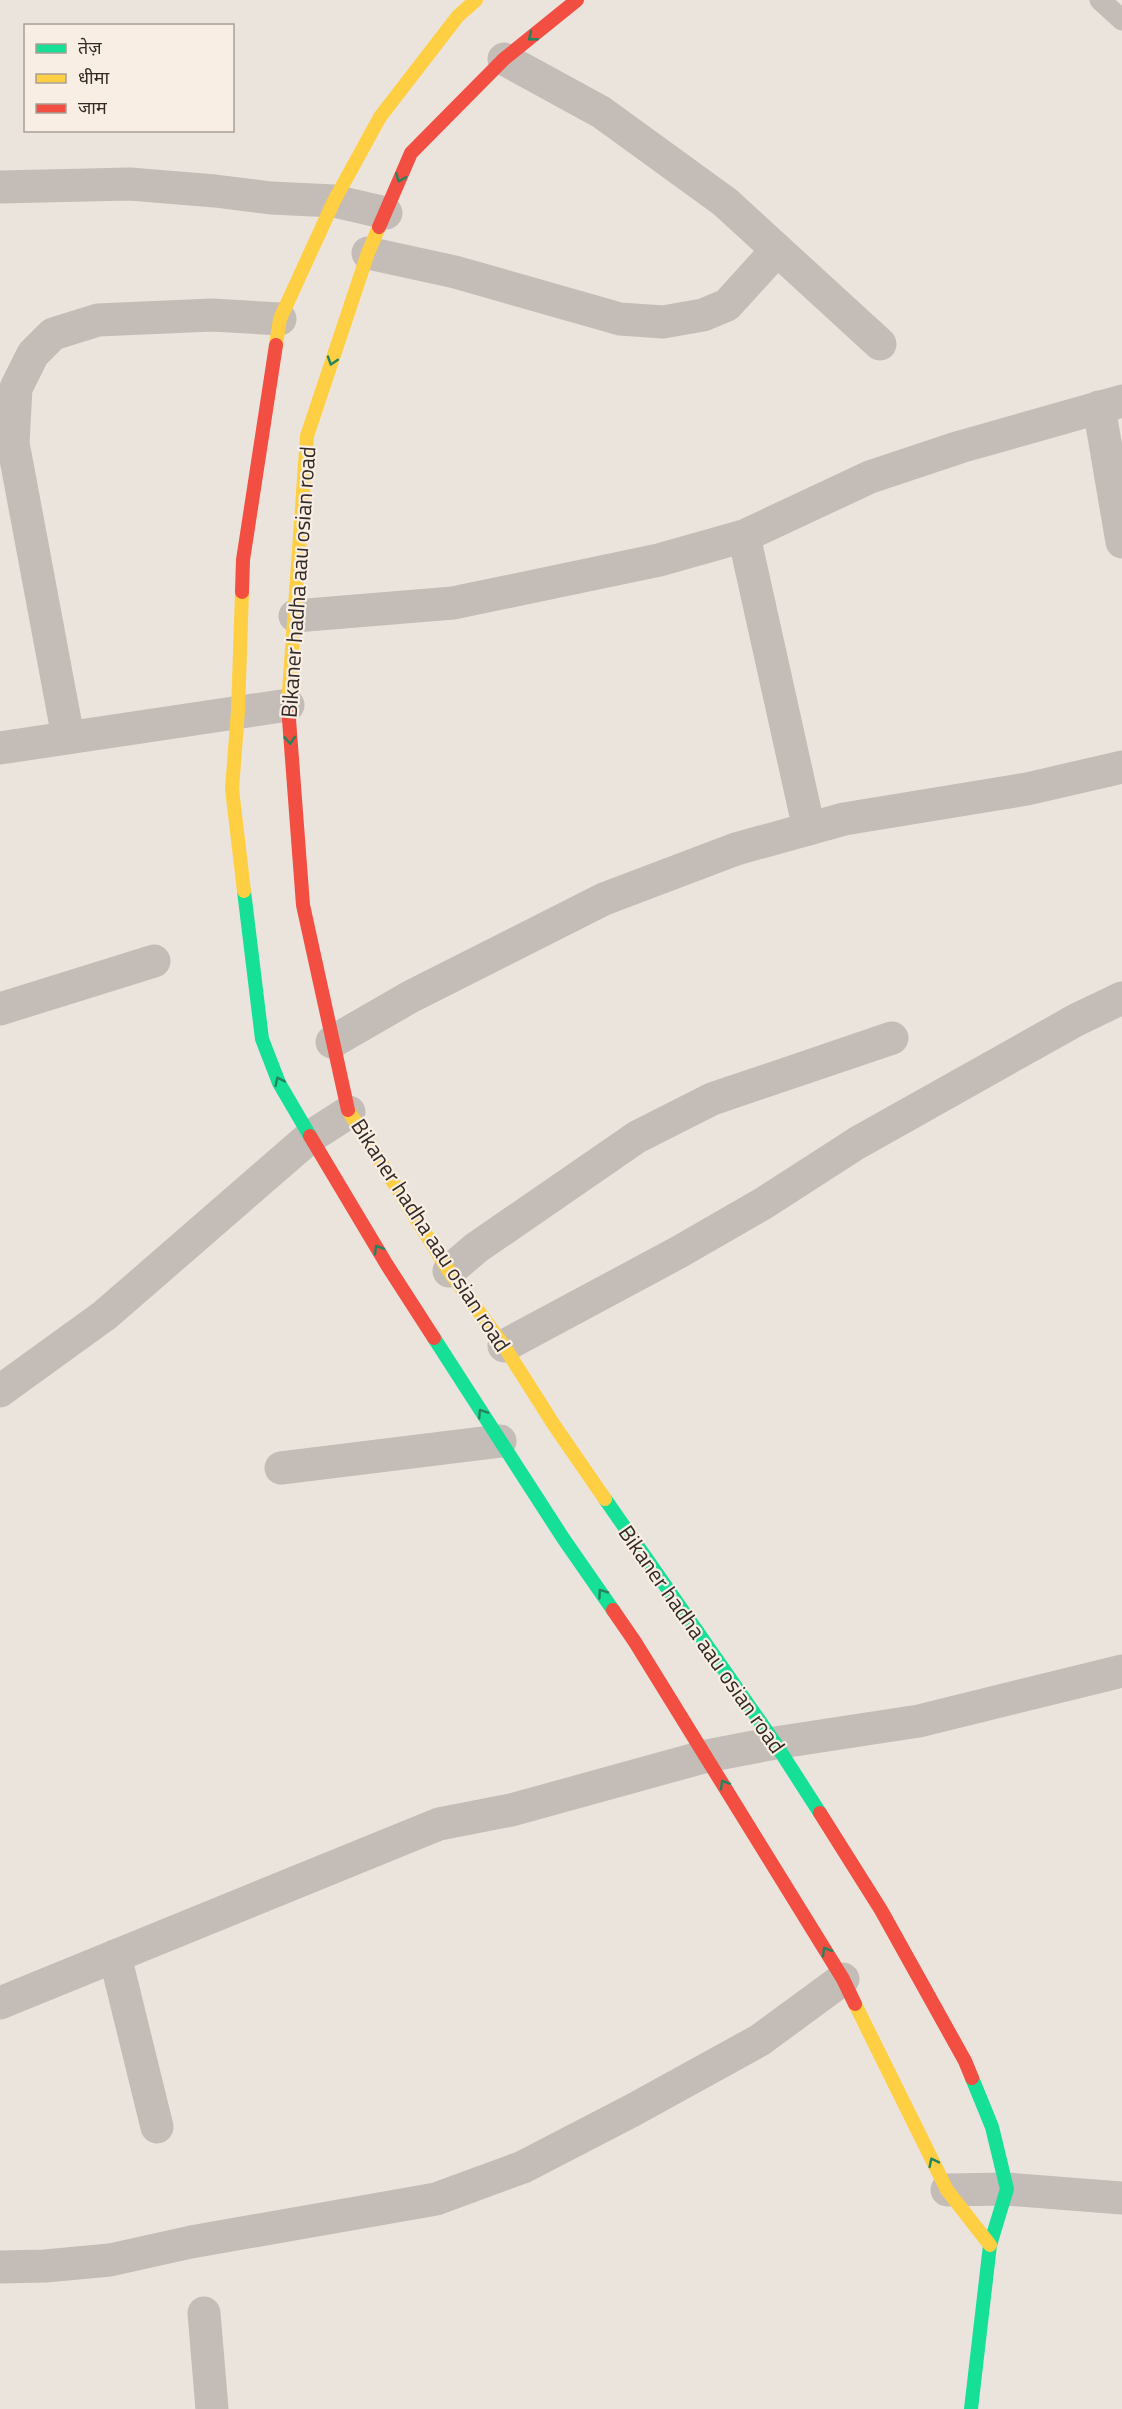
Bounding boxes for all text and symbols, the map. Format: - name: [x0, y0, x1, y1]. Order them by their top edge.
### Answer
- legend: [24, 24, 234, 132]
- one-way arrow: [527, 30, 538, 41]
- text: तेज़: [78, 34, 102, 61]
- text: धीमा: [78, 64, 109, 91]
- text: जाम: [78, 94, 108, 121]
- one-way arrow: [395, 172, 407, 183]
- one-way arrow: [327, 355, 340, 366]
- street label: Bikaner hadha aau osian road: [272, 445, 324, 719]
- one-way arrow: [284, 736, 297, 745]
- one-way arrow: [274, 1076, 286, 1087]
- street label: Bikaner hadha aau osian road: [343, 1112, 519, 1358]
- one-way arrow: [373, 1245, 385, 1255]
- one-way arrow: [478, 1409, 490, 1419]
- street label: Bikaner hadha aau osian road: [610, 1518, 794, 1760]
- one-way arrow: [598, 1589, 609, 1600]
- one-way arrow: [721, 1780, 732, 1791]
- one-way arrow: [821, 1947, 833, 1957]
- one-way arrow: [929, 2157, 941, 2168]

